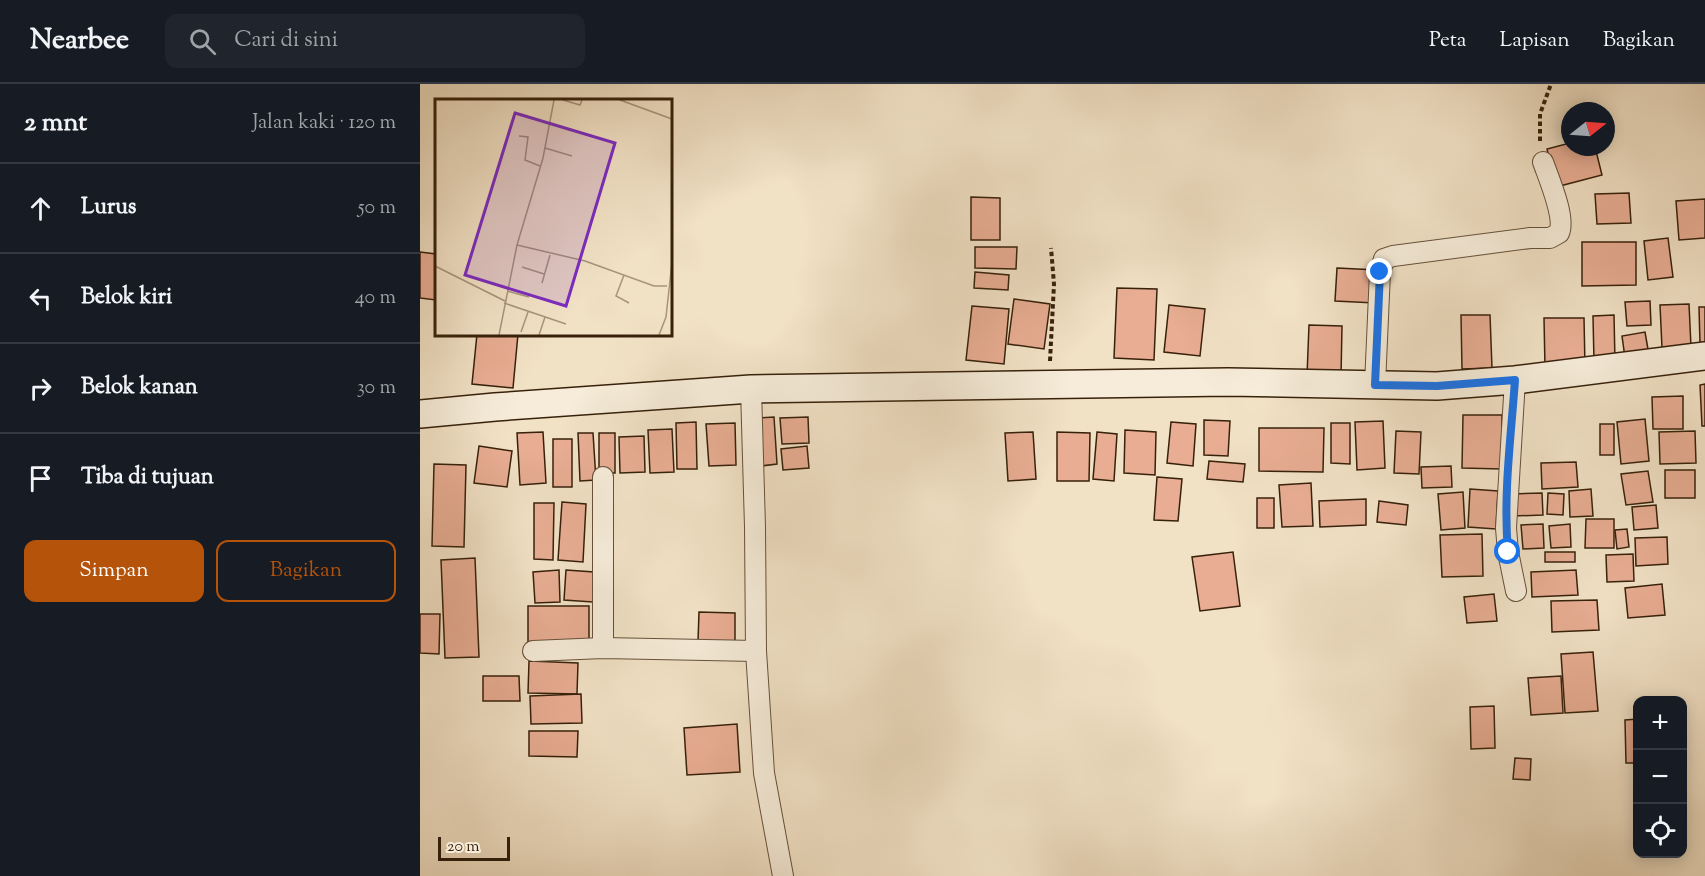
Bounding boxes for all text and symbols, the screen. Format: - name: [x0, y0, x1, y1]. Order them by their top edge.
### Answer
- search box: [165, 14, 585, 68]
- text: Nearbee: [30, 21, 129, 61]
- icon: search: [186, 25, 219, 58]
- text: Cari di sini: [234, 25, 338, 57]
- text: Peta: [1429, 26, 1467, 56]
- text: Lapisan: [1500, 26, 1570, 56]
- text: Bagikan: [1603, 26, 1675, 56]
- inset map: [435, 99, 672, 336]
- north arrow: [1561, 102, 1615, 156]
- text: 2 mnt: [24, 105, 87, 142]
- text: Jalan kaki · 120 m: [252, 109, 396, 138]
- icon: ahead: [24, 192, 57, 225]
- text: Lurus: [81, 192, 137, 224]
- text: 50 m: [358, 194, 396, 223]
- route end: [1366, 258, 1392, 284]
- icon: left: [24, 282, 57, 315]
- text: Belok kiri: [81, 282, 172, 314]
- text: 40 m: [355, 284, 396, 313]
- icon: right: [24, 372, 57, 405]
- text: Belok kanan: [81, 372, 198, 404]
- text: 30 m: [357, 374, 396, 403]
- icon: arrive: [24, 462, 57, 495]
- text: Tiba di tujuan: [81, 462, 214, 494]
- route start: [1494, 538, 1520, 564]
- button: Simpan: [24, 540, 204, 602]
- button: Bagikan: [216, 540, 396, 602]
- map controls: [1633, 696, 1687, 858]
- button: +: [1633, 696, 1687, 750]
- button: −: [1633, 750, 1687, 804]
- button: locate: [1633, 804, 1687, 858]
- scale bar: [438, 834, 510, 862]
- text: 20 m: [447, 836, 480, 859]

